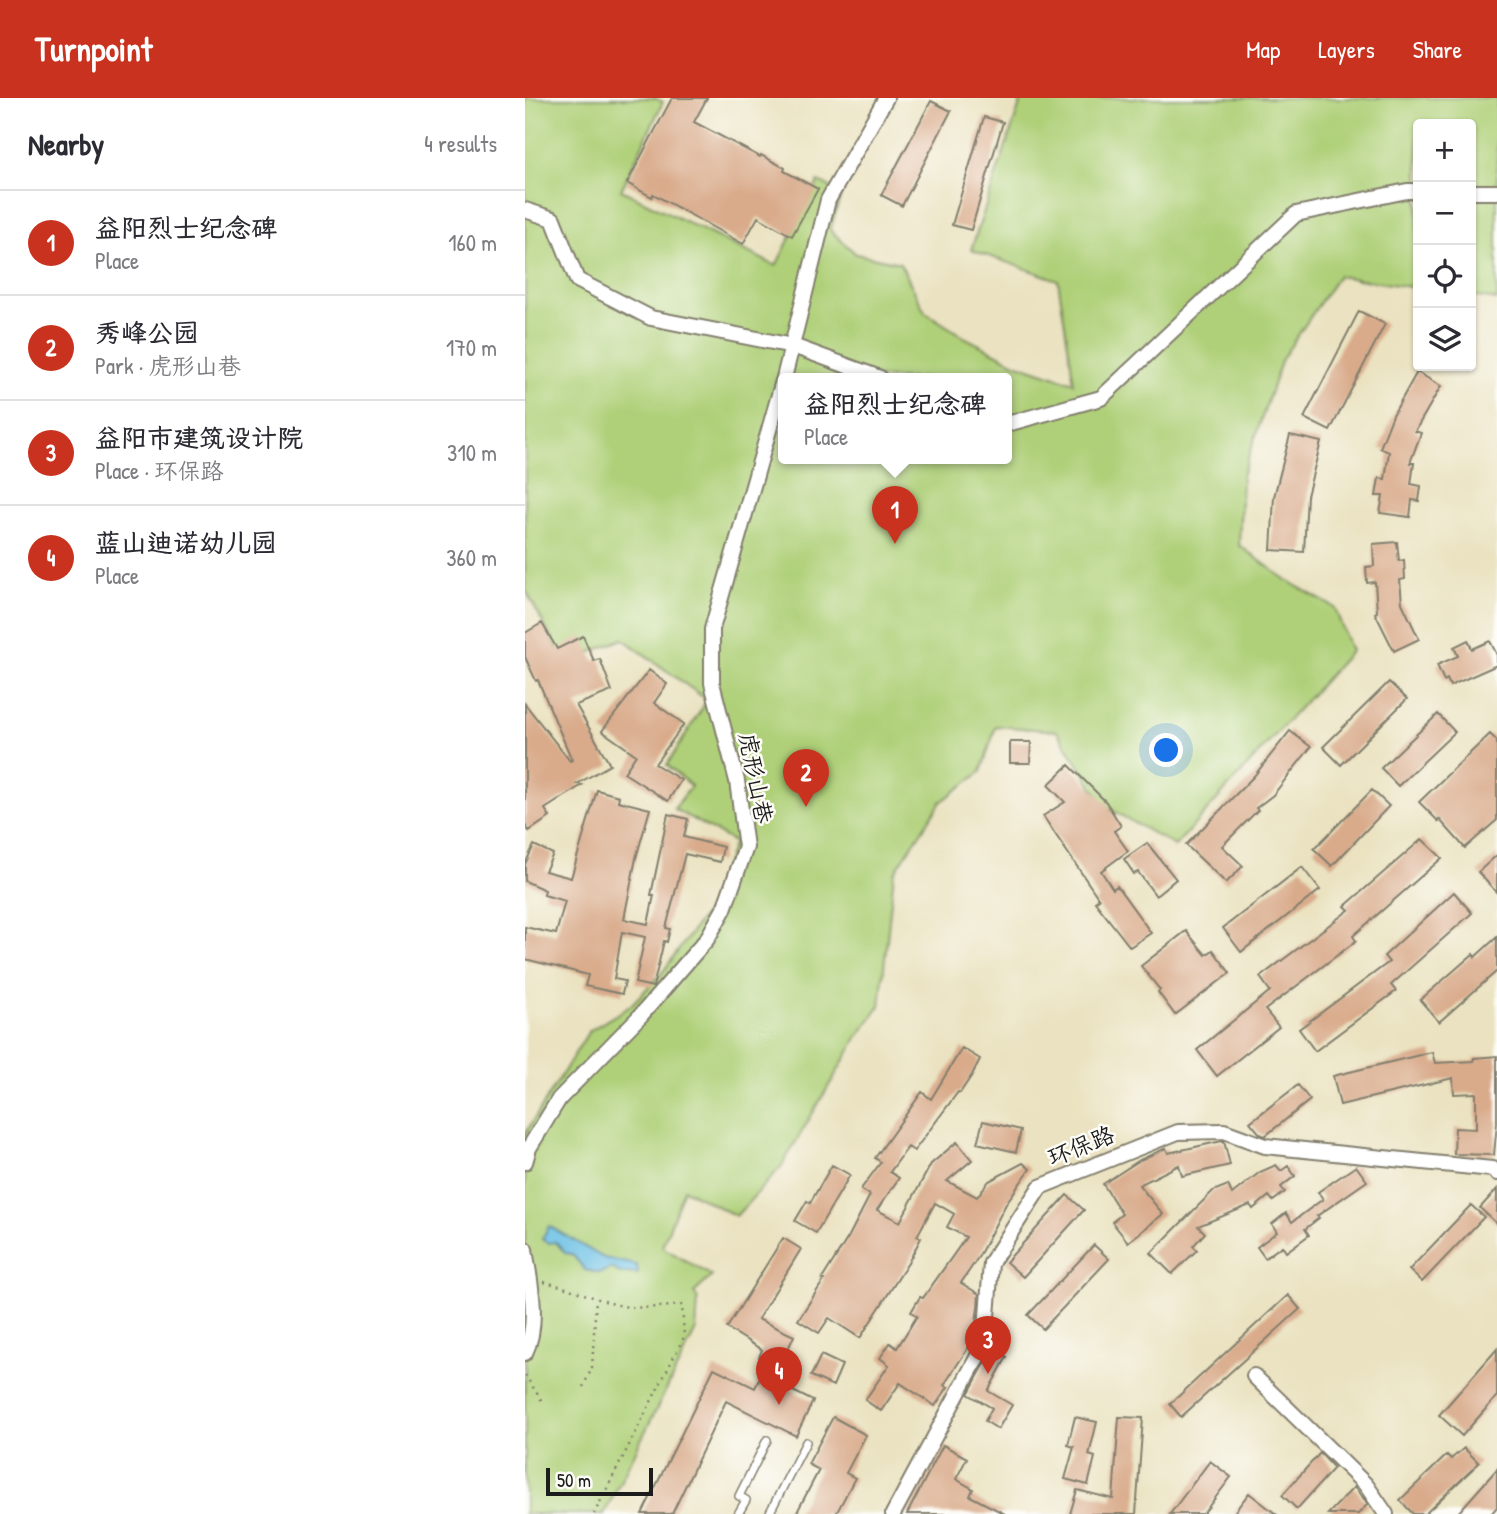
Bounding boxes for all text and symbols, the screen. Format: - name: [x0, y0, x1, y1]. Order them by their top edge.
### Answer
- text: Turnpoint: [35, 27, 152, 71]
- text: Map: [1246, 33, 1280, 65]
- text: Layers: [1318, 33, 1375, 65]
- text: Share: [1413, 33, 1462, 65]
- map controls: [1413, 119, 1476, 371]
- button: +: [1413, 119, 1476, 182]
- text: Nearby: [28, 124, 104, 164]
- text: 4 results: [424, 128, 497, 159]
- button: −: [1413, 182, 1476, 245]
- text: 益阳烈士纪念碑: [95, 210, 277, 245]
- text: 1: [47, 227, 55, 258]
- text: 160 m: [448, 227, 497, 258]
- text: Place: [95, 245, 139, 276]
- button: locate: [1413, 245, 1476, 308]
- button: layers: [1413, 308, 1476, 371]
- text: 秀峰公园: [95, 315, 199, 350]
- text: 2: [46, 332, 56, 363]
- text: 170 m: [446, 332, 497, 363]
- text: Park · 虎形山巷: [95, 350, 241, 381]
- popup: [778, 373, 1012, 464]
- text: 益阳烈士纪念碑: [804, 386, 986, 421]
- text: 益阳市建筑设计院: [95, 420, 303, 455]
- text: Place: [804, 421, 848, 452]
- text: 3: [46, 437, 56, 468]
- text: 310 m: [447, 437, 497, 468]
- text: Place · 环保路: [95, 455, 223, 486]
- pin: 1: [872, 486, 918, 544]
- text: 蓝山迪诺幼儿园: [95, 525, 277, 560]
- text: 4: [47, 542, 55, 573]
- text: 360 m: [446, 542, 497, 573]
- text: Place: [95, 560, 139, 591]
- street label: 虎形山巷: [732, 730, 781, 827]
- your location: [1149, 733, 1183, 767]
- pin: 2: [783, 749, 829, 807]
- street label: 环保路: [1043, 1118, 1119, 1173]
- pin: 3: [965, 1316, 1011, 1374]
- pin: 4: [756, 1347, 802, 1405]
- scale bar: [546, 1465, 653, 1497]
- text: 50 m: [557, 1467, 591, 1493]

